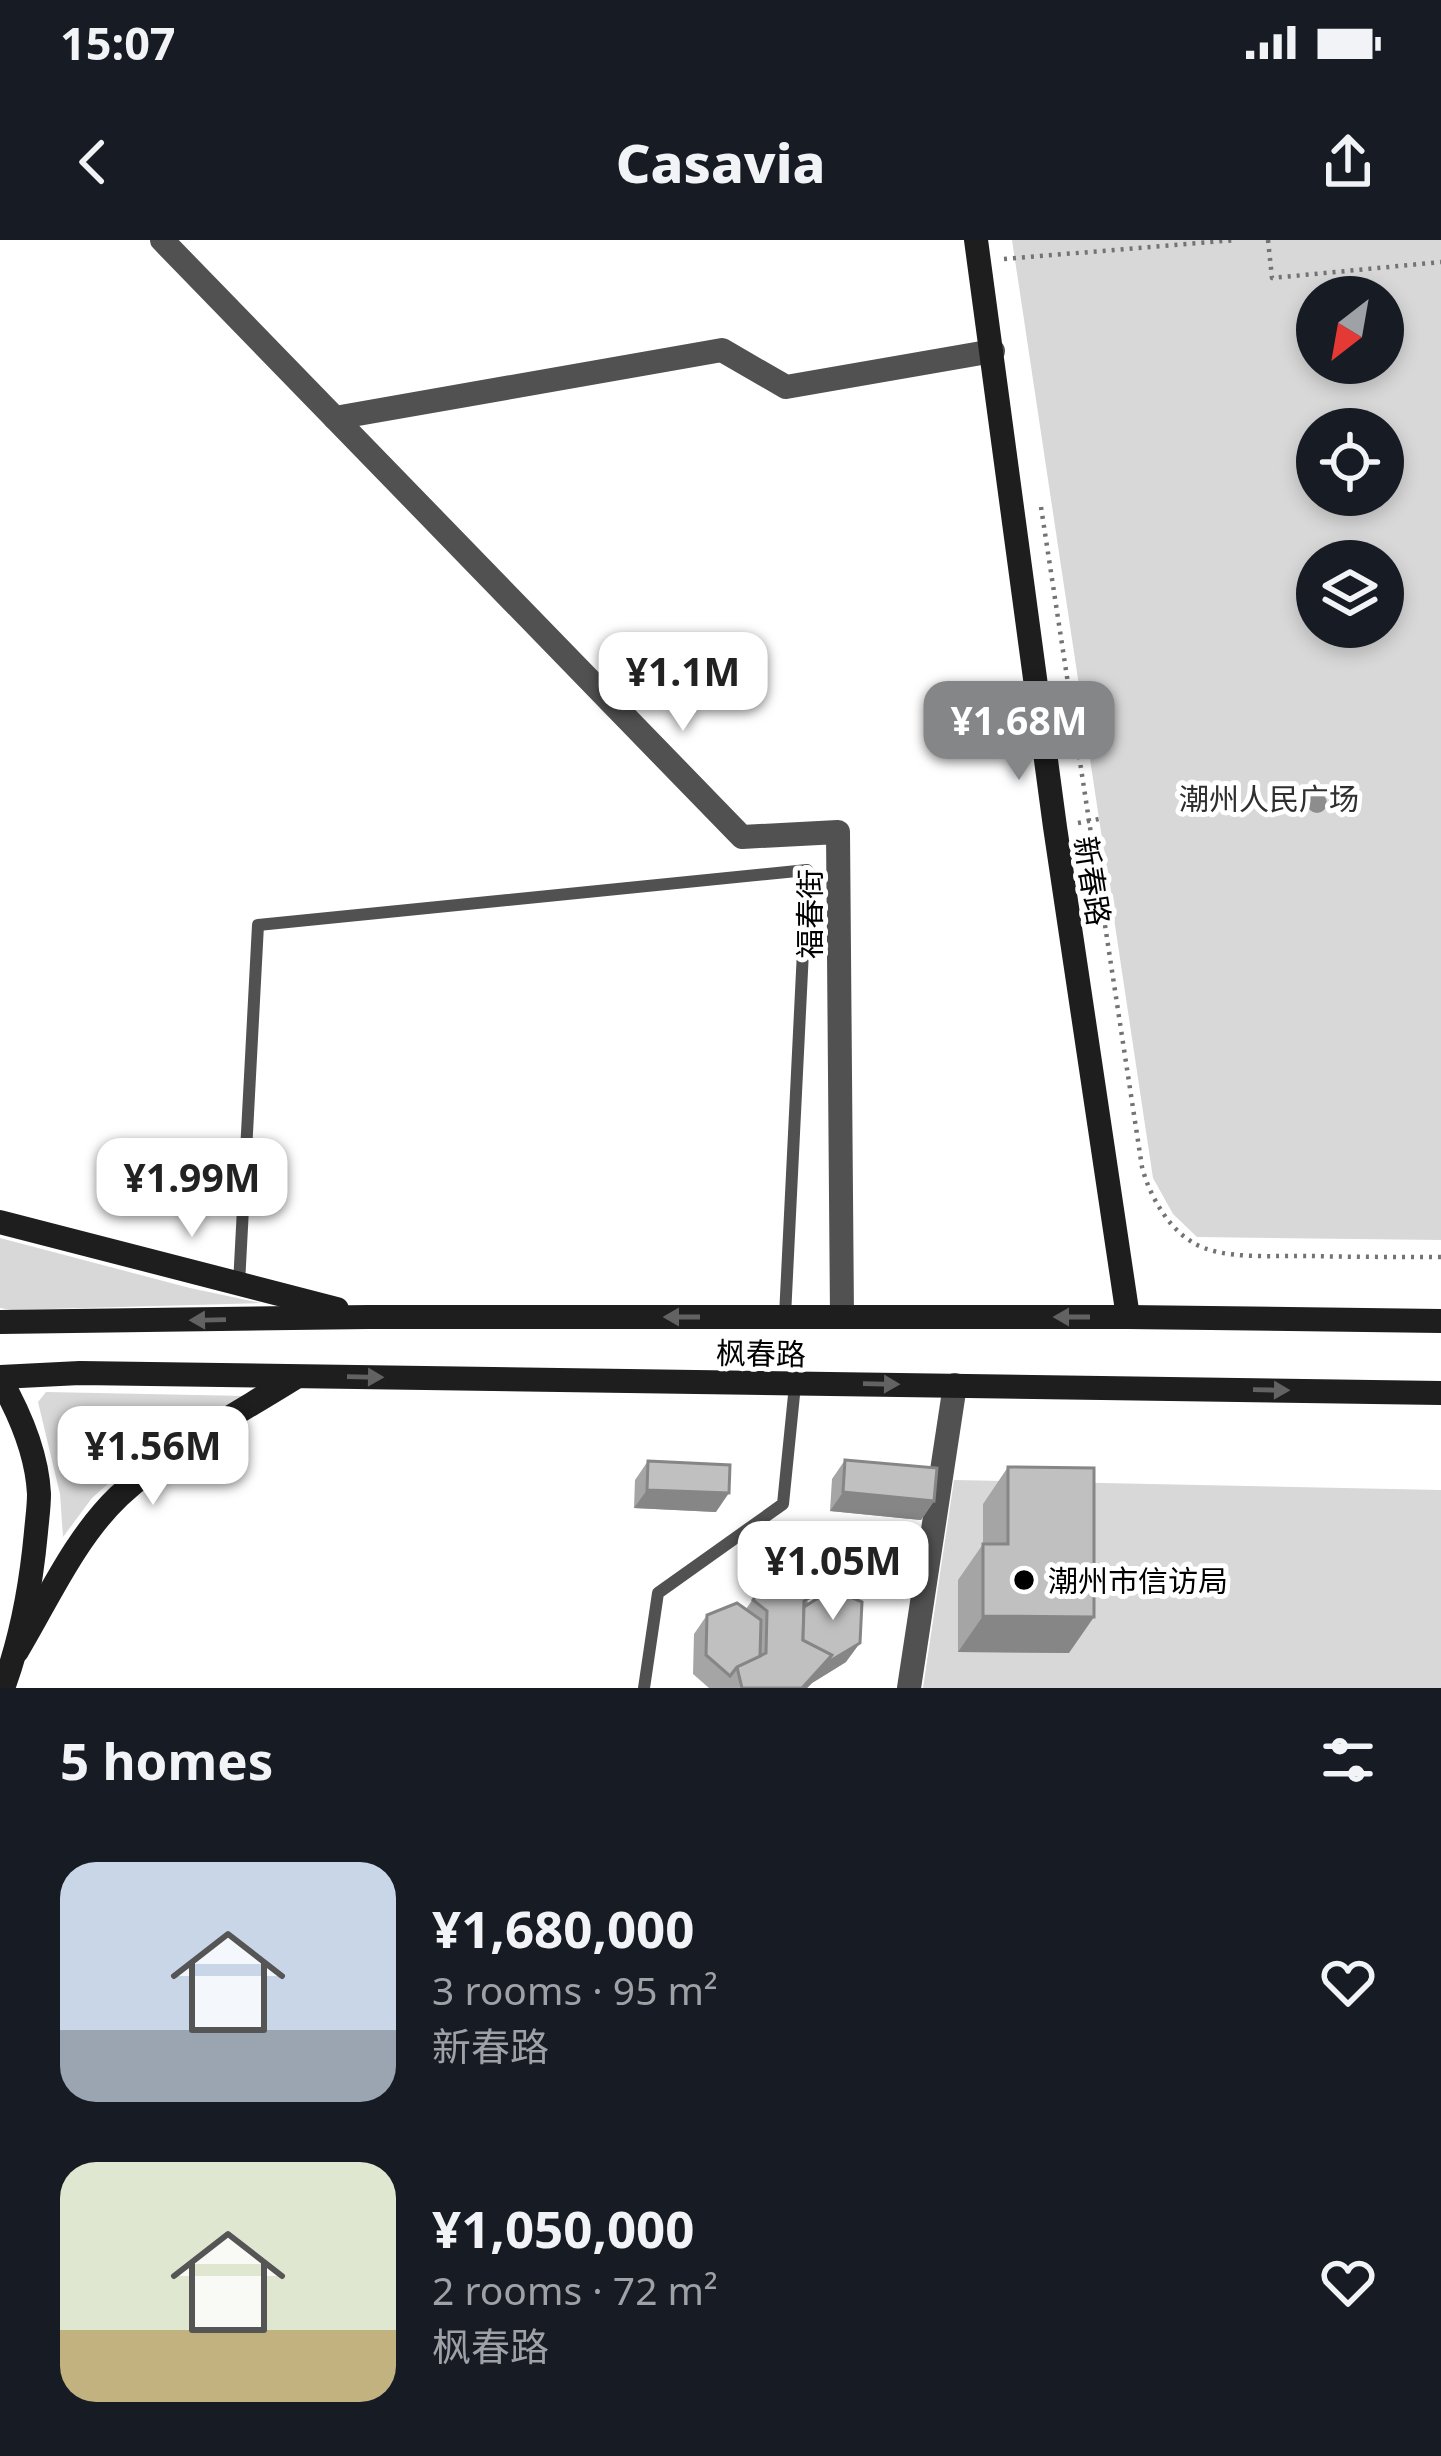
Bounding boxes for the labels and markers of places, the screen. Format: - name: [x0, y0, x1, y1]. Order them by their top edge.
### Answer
- pin: ¥1.1M: [599, 632, 767, 734]
- pin: ¥1.68M: [921, 681, 1117, 783]
- pin: ¥1.99M: [94, 1138, 290, 1240]
- pin: ¥1.56M: [55, 1406, 251, 1508]
- pin: ¥1.05M: [735, 1521, 931, 1623]
- place label: 潮州市信访局: [1048, 1560, 1228, 1601]
- marker: 潮州市信访局: [1011, 1567, 1037, 1593]

